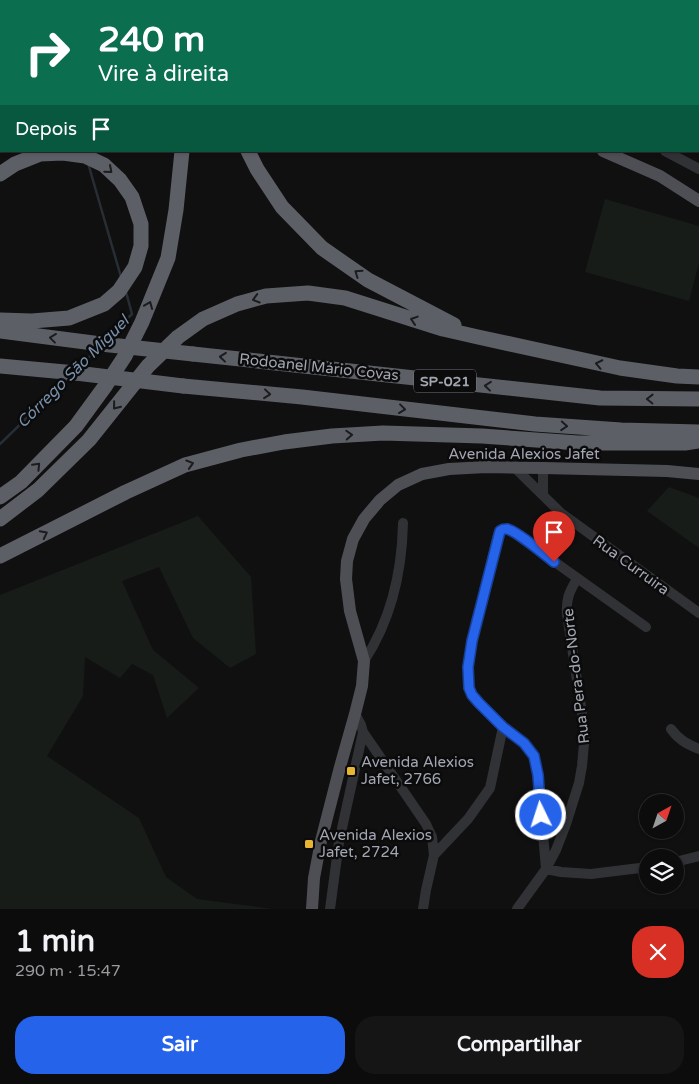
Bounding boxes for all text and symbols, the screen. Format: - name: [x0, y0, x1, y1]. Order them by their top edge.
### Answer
- text: 240 m: [98, 19, 205, 61]
- icon: right: [15, 20, 80, 85]
- text: Vire à direita: [98, 61, 229, 87]
- icon: arrive: [87, 115, 115, 143]
- text: Depois: [15, 118, 77, 140]
- one-way arrow: [104, 165, 113, 174]
- one-way arrow: [354, 270, 364, 279]
- one-way arrow: [252, 294, 260, 304]
- one-way arrow: [143, 301, 153, 310]
- water label: Córrego São Miguel: [13, 310, 135, 432]
- one-way arrow: [410, 316, 419, 326]
- one-way arrow: [49, 333, 57, 344]
- street label: Rodoanel Mário Covas: [238, 350, 400, 384]
- one-way arrow: [218, 352, 226, 363]
- one-way arrow: [594, 359, 603, 370]
- road number: SP-021: [414, 370, 476, 392]
- one-way arrow: [484, 381, 492, 392]
- one-way arrow: [263, 388, 271, 399]
- one-way arrow: [646, 394, 654, 404]
- one-way arrow: [114, 400, 122, 409]
- one-way arrow: [399, 403, 407, 414]
- one-way arrow: [560, 420, 568, 431]
- one-way arrow: [346, 430, 354, 440]
- street label: Avenida Alexios Jafet: [448, 445, 600, 463]
- one-way arrow: [185, 460, 194, 470]
- one-way arrow: [31, 462, 40, 471]
- pin: [533, 511, 575, 562]
- icon: arrive: [540, 518, 568, 546]
- one-way arrow: [38, 530, 47, 540]
- street label: Rua Curruira: [589, 531, 673, 599]
- street label: Rua Pera-do-Norte: [559, 607, 593, 745]
- place label: Avenida Alexios Jafet, 2766: [361, 753, 474, 788]
- marker: Avenida Alexios Jafet, 2766: [345, 765, 357, 777]
- position arrow: [514, 788, 566, 840]
- north arrow: [639, 794, 684, 839]
- map controls: [639, 794, 684, 894]
- place label: Avenida Alexios Jafet, 2724: [319, 826, 432, 861]
- marker: Avenida Alexios Jafet, 2724: [303, 838, 315, 850]
- button: layers: [639, 849, 684, 894]
- text: 1 min: [15, 923, 95, 960]
- button: close: [632, 926, 684, 978]
- text: 290 m · 15:47: [15, 961, 121, 981]
- button: Sair: [15, 1016, 345, 1074]
- button: Compartilhar: [355, 1016, 684, 1074]

